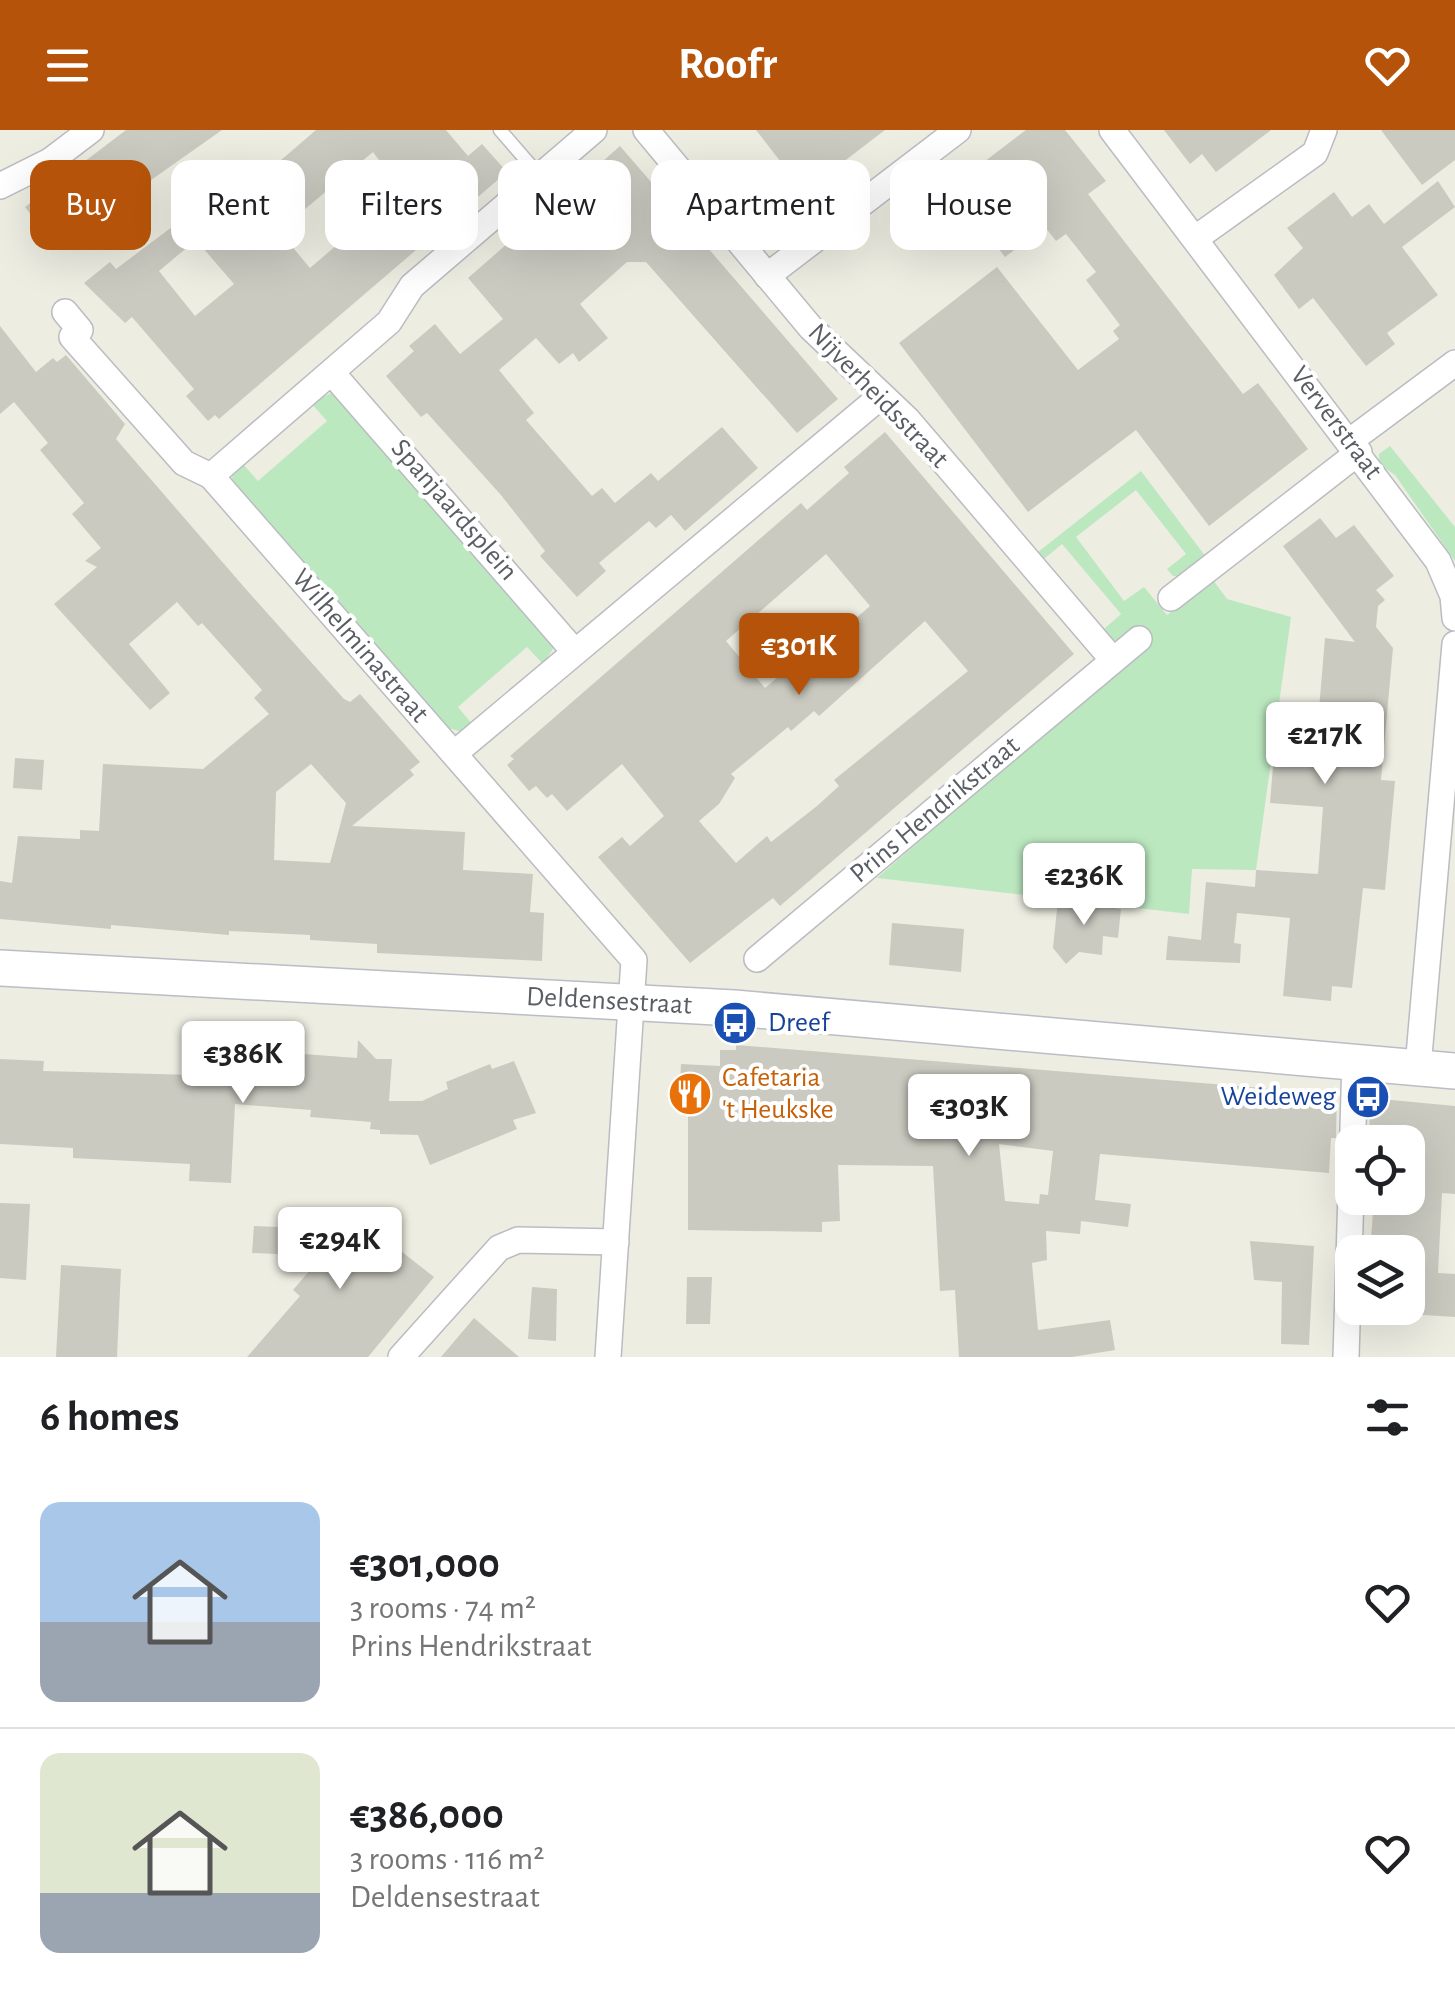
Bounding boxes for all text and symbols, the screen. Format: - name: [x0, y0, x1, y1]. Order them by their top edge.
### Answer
- icon: menu: [40, 38, 95, 93]
- icon: heart: [1360, 38, 1415, 93]
- text: Roofr: [678, 42, 777, 87]
- chip: Buy: [30, 160, 151, 250]
- chip: Rent: [171, 160, 305, 250]
- chip: Filters: [325, 160, 478, 250]
- chip: New: [498, 160, 631, 250]
- chip: Apartment: [651, 160, 870, 250]
- chip: House: [890, 160, 1047, 250]
- street label: Nijverheidsstraat: [802, 318, 954, 474]
- street label: Ververstraat: [1285, 361, 1387, 485]
- street label: Spanjaardsplein: [385, 434, 523, 586]
- street label: Wilhelminastraat: [286, 564, 434, 728]
- pin: €301K: [729, 613, 869, 698]
- text: €301K: [761, 629, 837, 661]
- pin: €217K: [1255, 702, 1395, 787]
- text: €217K: [1288, 718, 1362, 750]
- street label: Prins Hendrikstraat: [845, 731, 1025, 889]
- pin: €236K: [1014, 843, 1154, 928]
- text: €236K: [1045, 859, 1123, 891]
- street label: Deldensestraat: [525, 983, 693, 1020]
- bus stop icon: Dreef: [712, 1000, 758, 1046]
- place label: Dreef: [768, 1009, 831, 1037]
- pin: €386K: [173, 1021, 313, 1106]
- text: €386K: [204, 1037, 282, 1069]
- place label: Cafetaria 't Heukske: [722, 1064, 834, 1124]
- restaurant icon: Cafetaria 't Heukske: [667, 1071, 713, 1117]
- pin: €303K: [899, 1074, 1039, 1159]
- bus stop icon: Weideweg: [1345, 1074, 1391, 1120]
- place label: Weideweg: [1220, 1083, 1336, 1111]
- text: €303K: [930, 1090, 1008, 1122]
- map controls: [1335, 1125, 1425, 1325]
- button: locate: [1335, 1125, 1425, 1215]
- pin: €294K: [270, 1207, 410, 1292]
- text: €294K: [300, 1223, 380, 1255]
- button: layers: [1335, 1235, 1425, 1325]
- icon: filters: [1360, 1390, 1415, 1445]
- text: 6 homes: [40, 1396, 179, 1438]
- icon: home: [120, 1542, 240, 1662]
- text: €301,000: [350, 1543, 500, 1585]
- icon: heart: [1360, 1575, 1415, 1630]
- text: 3 rooms · 74 m²: [350, 1592, 536, 1624]
- text: Prins Hendrikstraat: [350, 1630, 592, 1662]
- icon: home: [120, 1793, 240, 1913]
- text: €386,000: [350, 1794, 504, 1836]
- icon: heart: [1360, 1826, 1415, 1881]
- text: 3 rooms · 116 m²: [350, 1843, 544, 1875]
- text: Deldensestraat: [350, 1881, 540, 1913]

